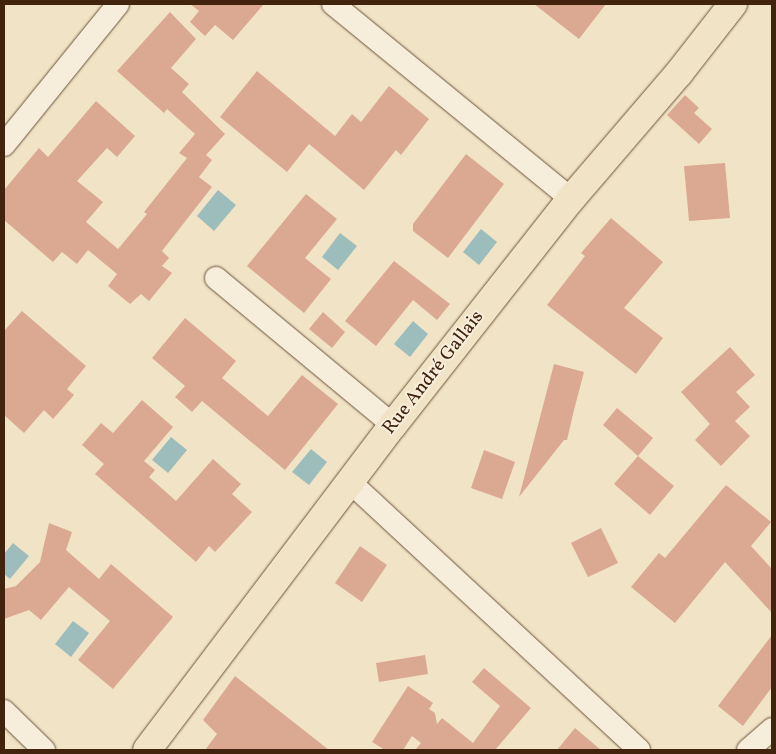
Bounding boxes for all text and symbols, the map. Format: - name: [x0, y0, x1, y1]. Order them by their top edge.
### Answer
- street label: Rue André Gallais: [379, 307, 489, 439]

